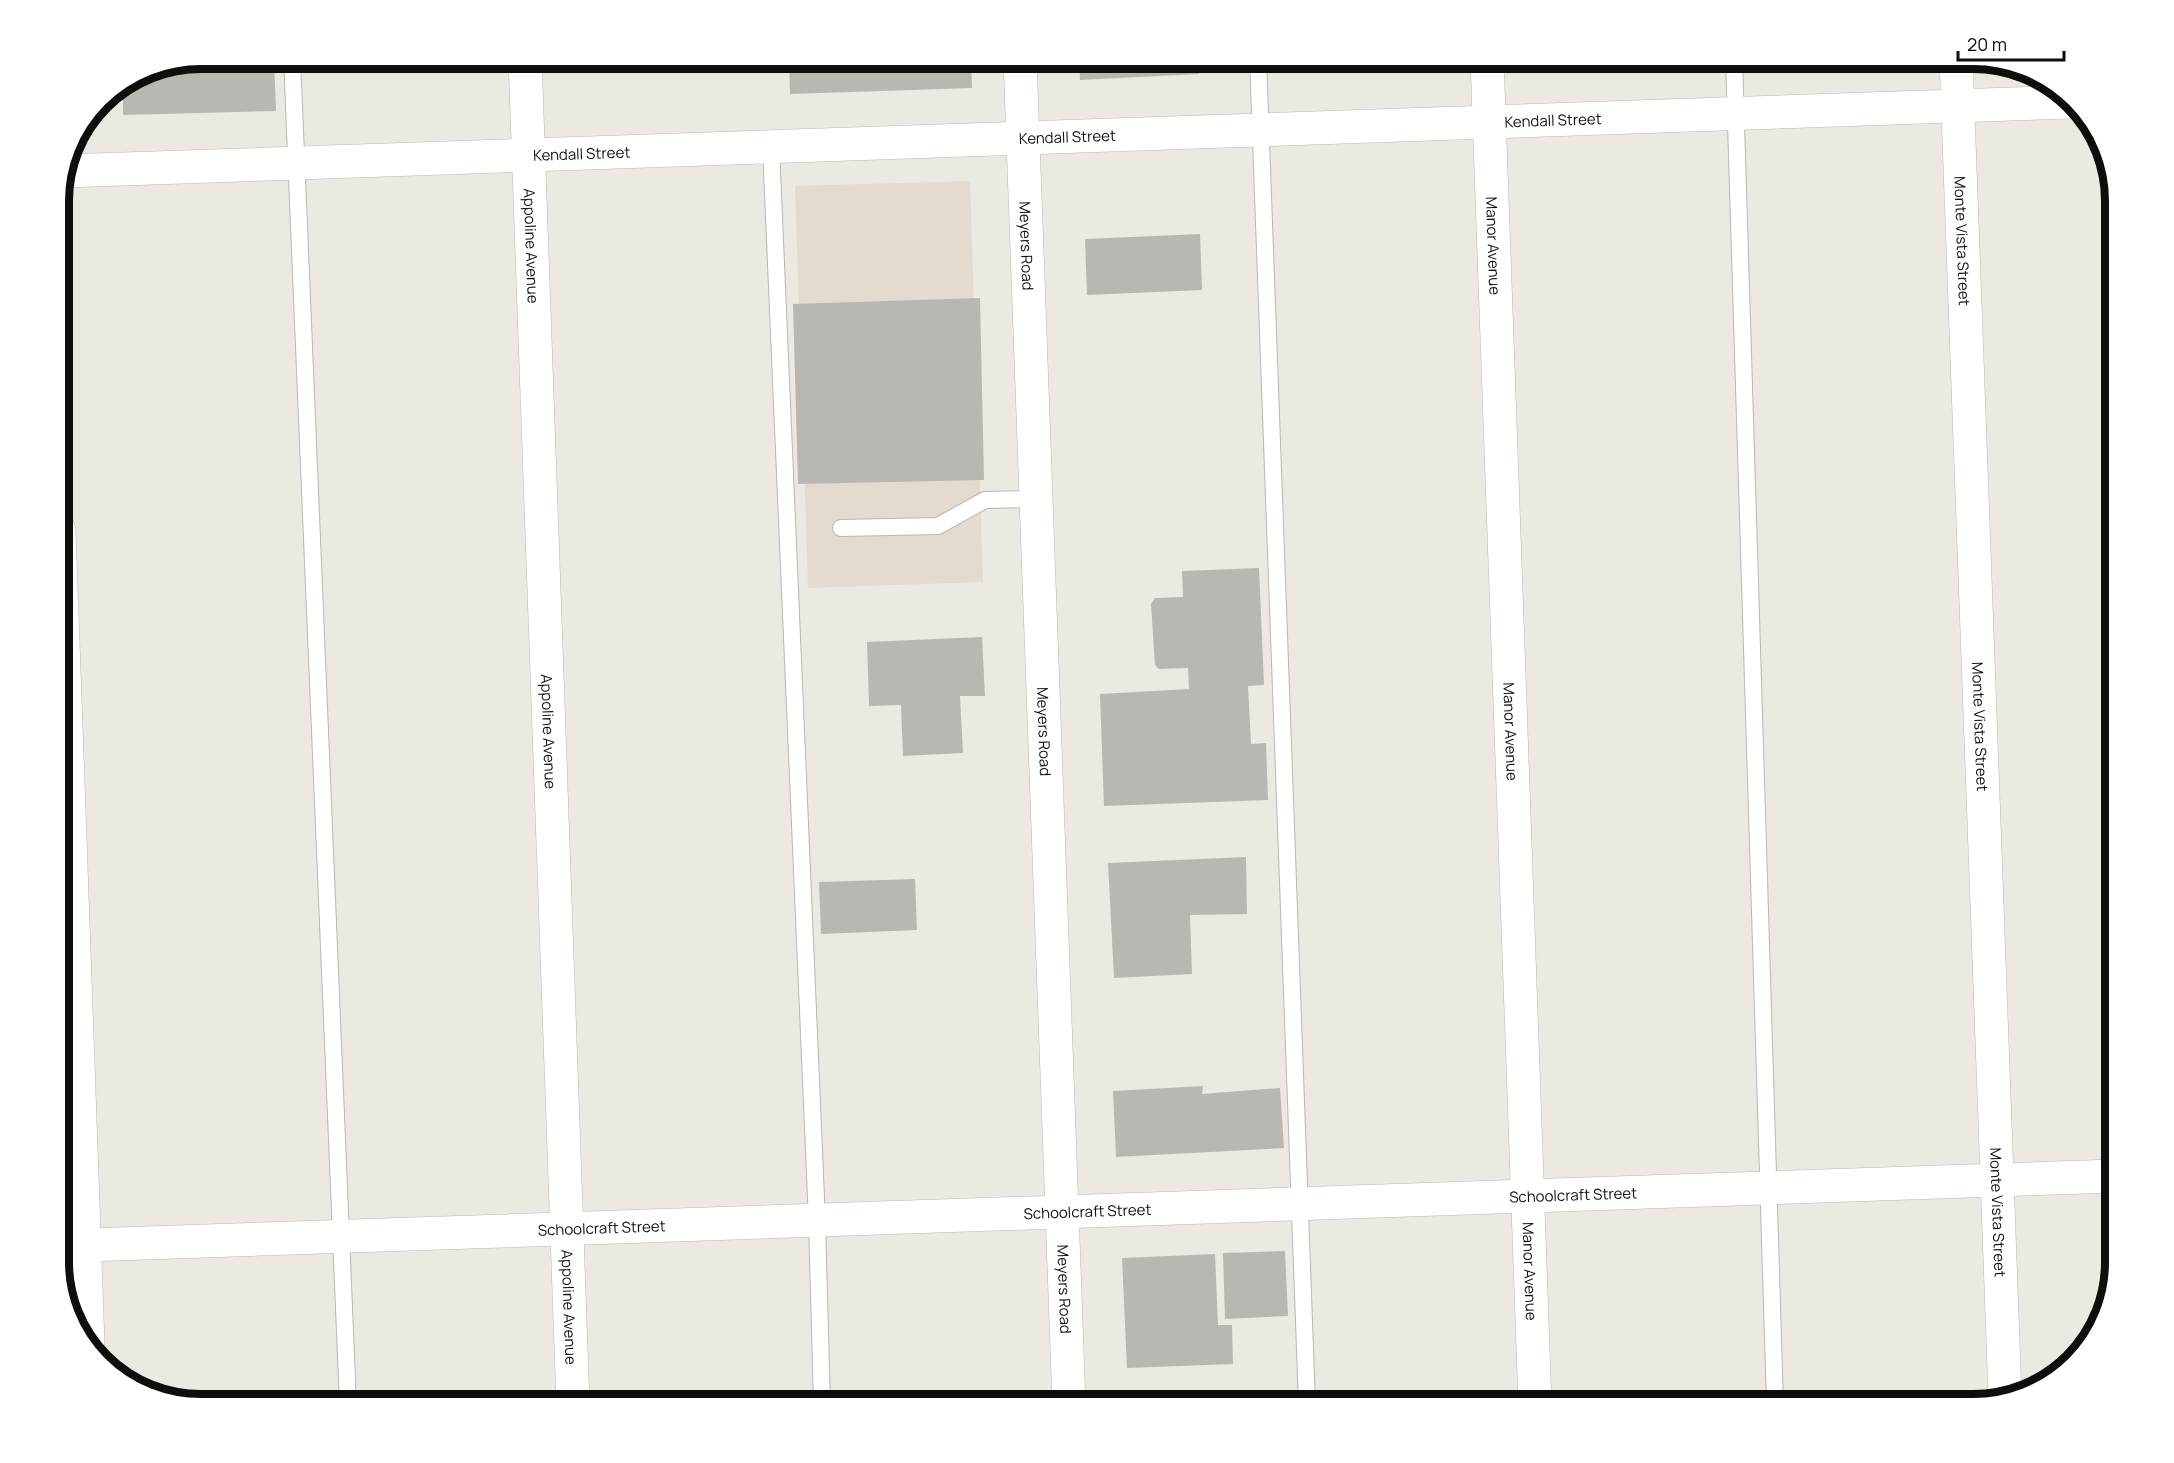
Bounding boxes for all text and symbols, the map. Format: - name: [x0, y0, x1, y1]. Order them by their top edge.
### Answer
- scale bar: [1958, 24, 2064, 62]
- text: 20 m: [1967, 32, 2007, 56]
- street label: Kendall Street: [1504, 108, 1602, 132]
- street label: Kendall Street: [1019, 124, 1116, 149]
- street label: Kendall Street: [533, 141, 631, 165]
- street label: Monte Vista Street: [1950, 176, 1976, 306]
- street label: Appoline Avenue: [519, 188, 544, 304]
- street label: Manor Avenue: [1481, 196, 1506, 296]
- street label: Meyers Road: [1015, 201, 1039, 291]
- street label: Monte Vista Street: [1968, 661, 1993, 792]
- street label: Appoline Avenue: [536, 674, 562, 790]
- street label: Manor Avenue: [1499, 682, 1523, 781]
- street label: Meyers Road: [1032, 687, 1057, 777]
- street label: Monte Vista Street: [1985, 1147, 2011, 1277]
- street label: Schoolcraft Street: [1509, 1182, 1637, 1207]
- street label: Schoolcraft Street: [1023, 1198, 1152, 1224]
- street label: Schoolcraft Street: [537, 1215, 666, 1240]
- street label: Manor Avenue: [1518, 1222, 1543, 1321]
- street label: Meyers Road: [1053, 1244, 1077, 1334]
- street label: Appoline Avenue: [557, 1249, 582, 1365]

